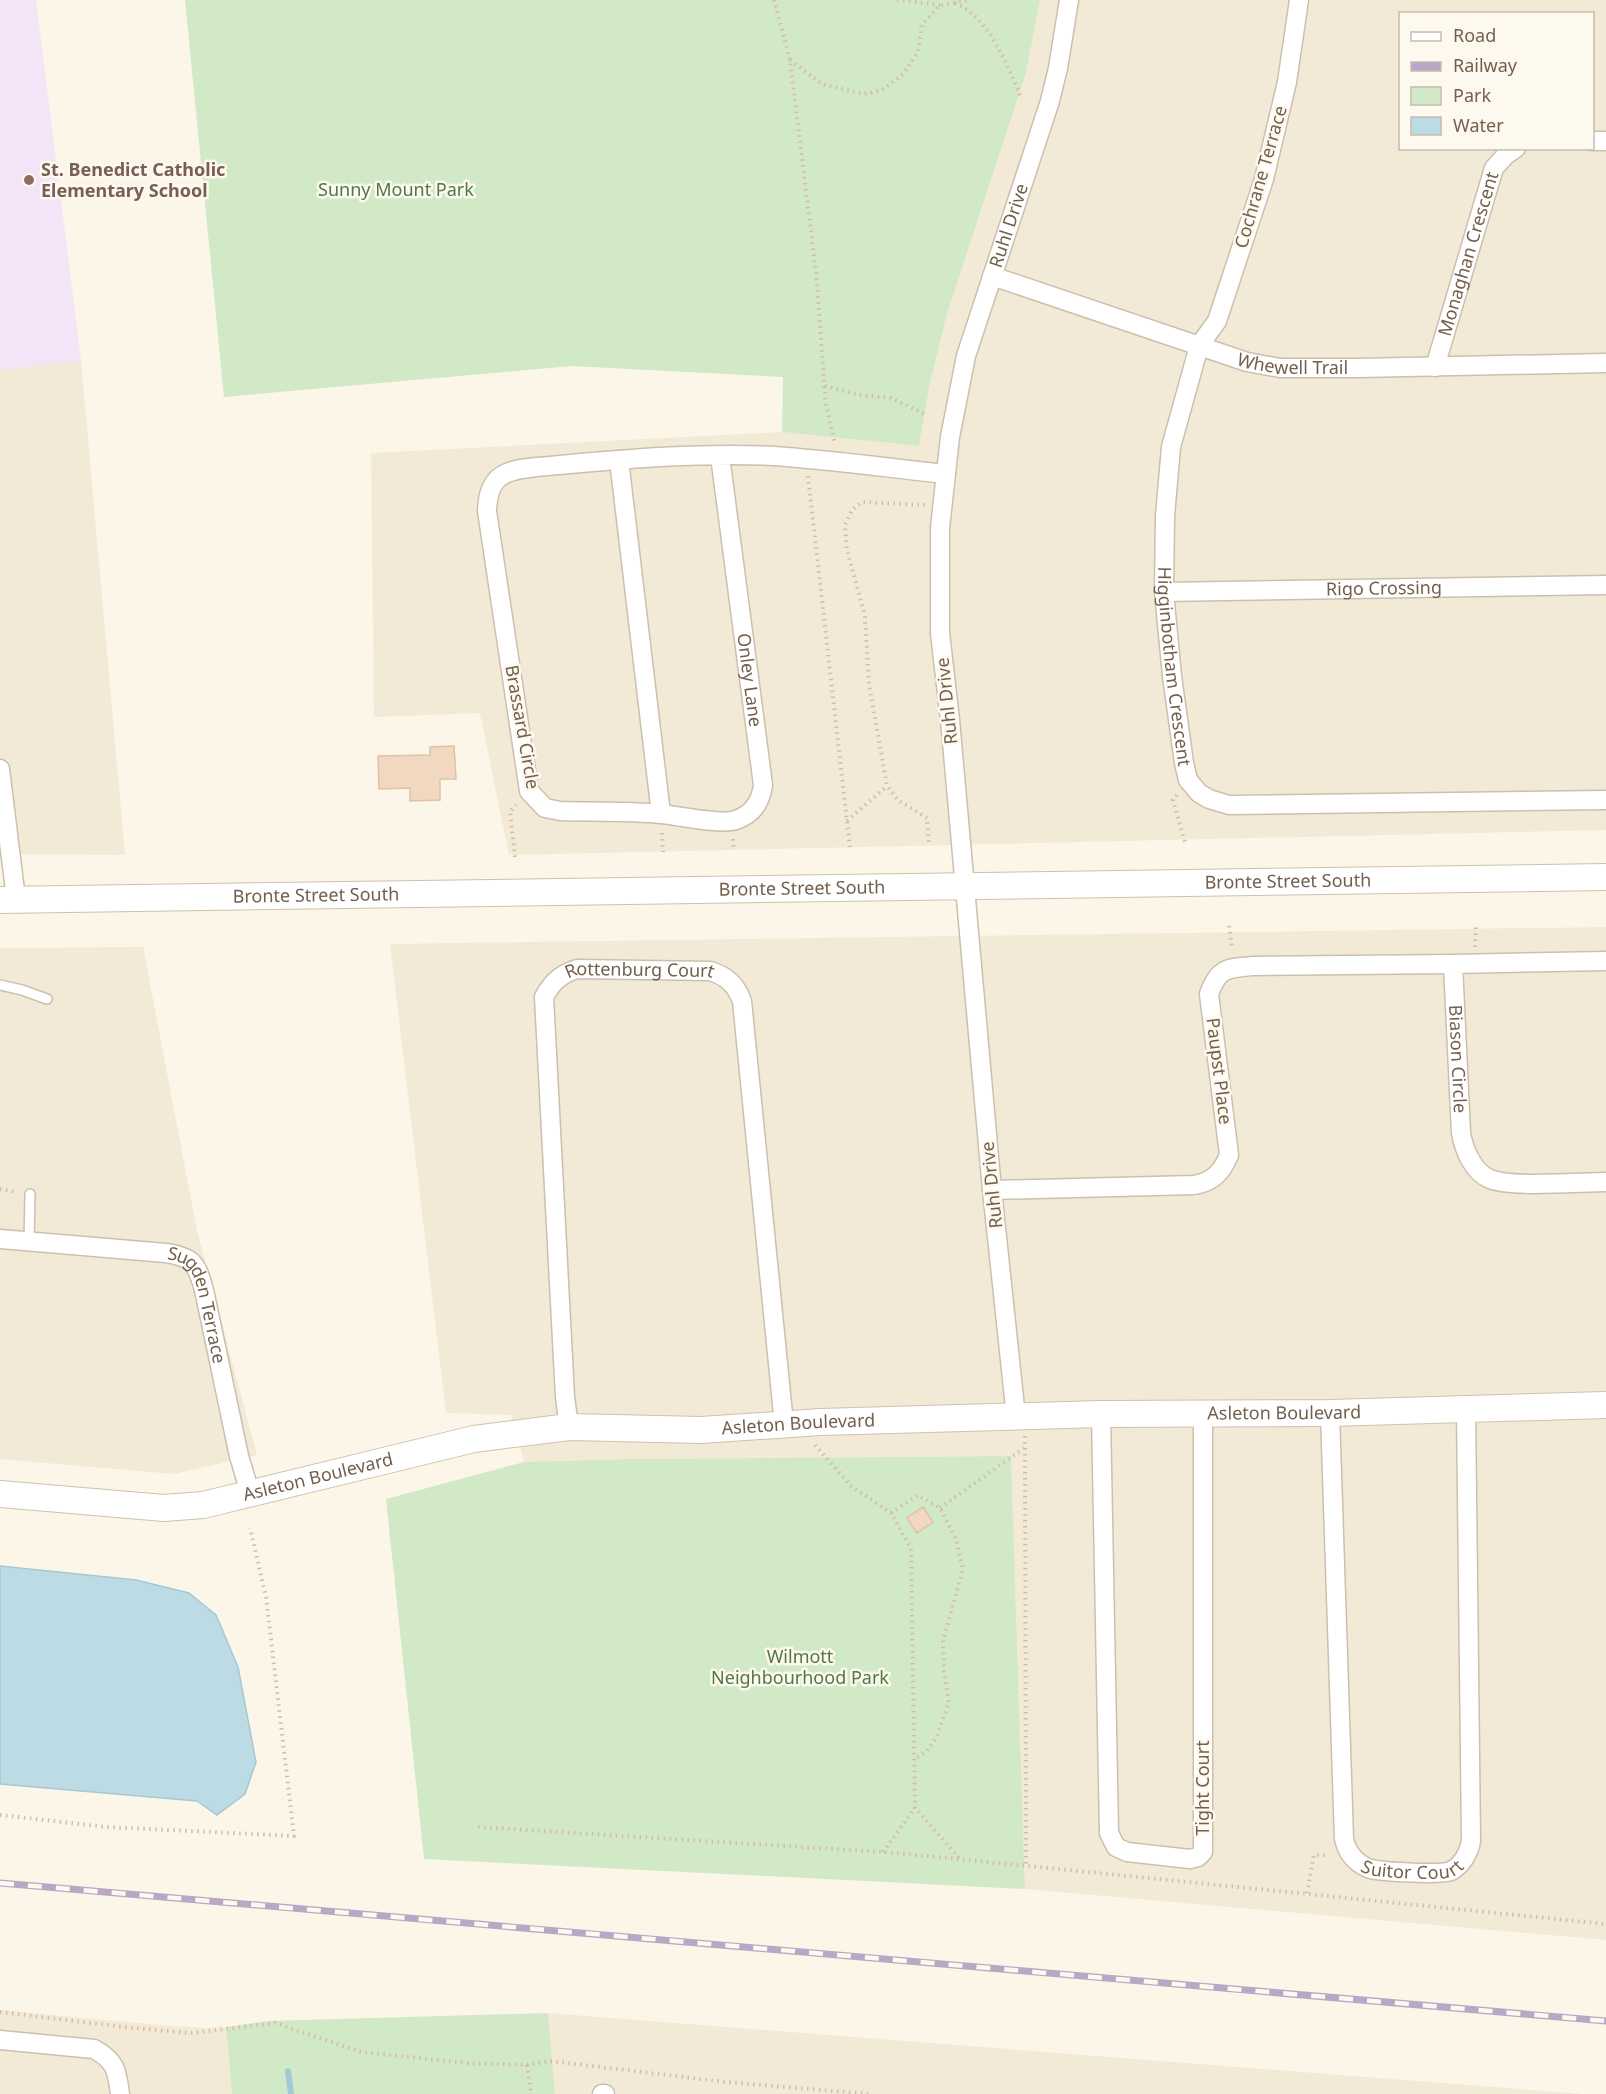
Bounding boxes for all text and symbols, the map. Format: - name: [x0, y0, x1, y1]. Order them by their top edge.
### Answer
- legend: [1399, 12, 1594, 150]
- text: Road: [1453, 23, 1496, 47]
- text: Railway: [1453, 53, 1518, 77]
- text: Park: [1453, 83, 1491, 107]
- street label: Cochrane Terrace: [1228, 103, 1292, 251]
- text: Water: [1453, 113, 1504, 137]
- place label: St. Benedict Catholic Elementary School: [41, 157, 225, 202]
- street label: Monaghan Crescent: [1432, 168, 1503, 339]
- marker: St. Benedict Catholic Elementary School: [22, 173, 36, 187]
- park label: Sunny Mount Park: [318, 177, 474, 201]
- street label: Ruhl Drive: [983, 180, 1033, 271]
- street label: Whewell Trail: [1234, 347, 1348, 379]
- street label: Higginbotham Crescent: [1153, 566, 1197, 768]
- street label: Rigo Crossing: [1326, 575, 1442, 600]
- street label: Onley Lane: [732, 632, 768, 728]
- street label: Ruhl Drive: [930, 656, 963, 746]
- street label: Brassard Circle: [500, 663, 546, 791]
- street label: Bronte Street South: [1204, 867, 1371, 894]
- street label: Bronte Street South: [718, 874, 885, 901]
- street label: Bronte Street South: [232, 881, 399, 908]
- street label: Rottenburg Court: [561, 956, 718, 983]
- street label: Biason Circle: [1444, 1004, 1473, 1114]
- street label: Paupst Place: [1202, 1016, 1238, 1126]
- street label: Ruhl Drive: [975, 1140, 1008, 1230]
- street label: Sugden Terrace: [166, 1240, 232, 1366]
- street label: Asleton Boulevard: [1207, 1399, 1361, 1425]
- street label: Asleton Boulevard: [721, 1407, 875, 1440]
- street label: Asleton Boulevard: [240, 1446, 395, 1506]
- park label: Wilmott Neighbourhood Park: [711, 1644, 889, 1689]
- street label: Tight Court: [1190, 1740, 1214, 1836]
- street label: Suitor Court: [1357, 1853, 1469, 1884]

